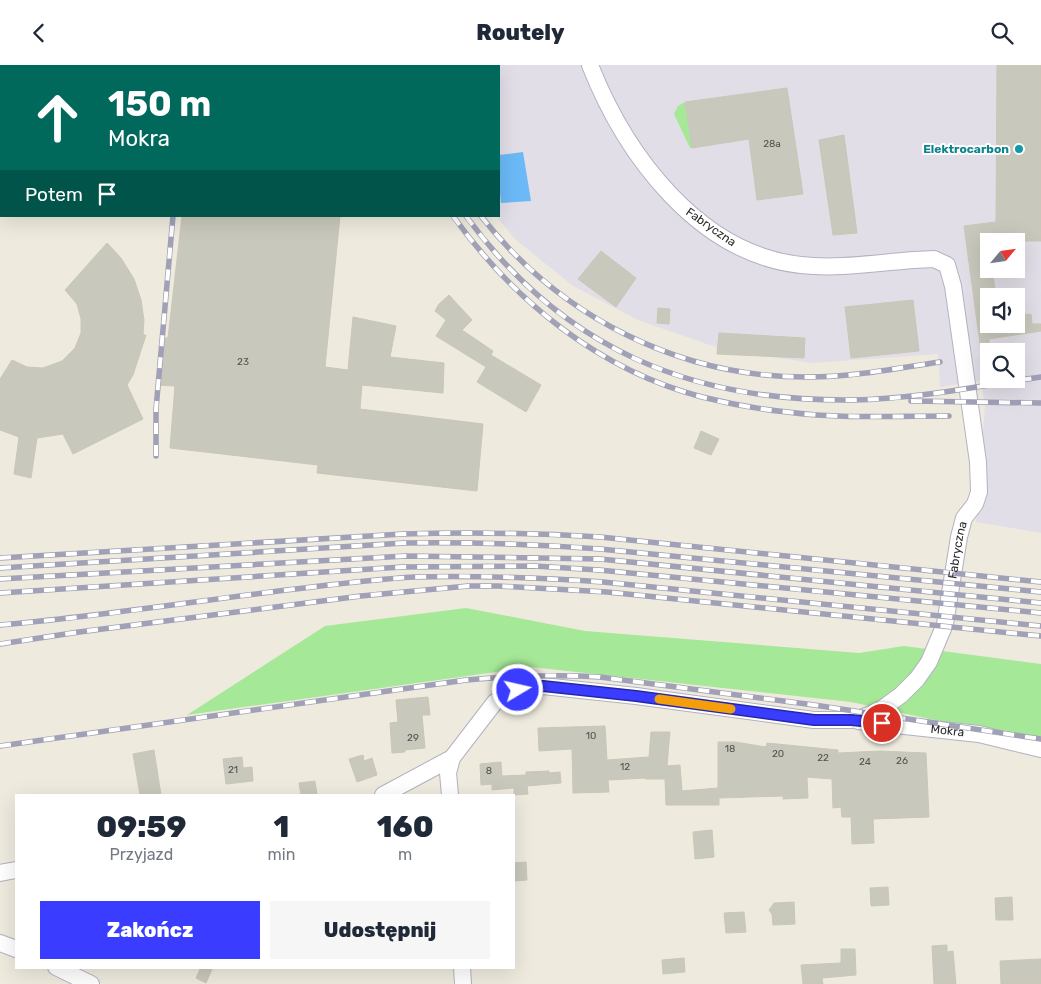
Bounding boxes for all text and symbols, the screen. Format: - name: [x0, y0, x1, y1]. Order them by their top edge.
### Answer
- icon: back: [25, 19, 53, 47]
- text: Routely: [476, 19, 565, 46]
- icon: search: [988, 19, 1016, 47]
- text: 150 m: [108, 83, 211, 125]
- icon: ahead: [25, 85, 90, 150]
- text: Mokra: [108, 125, 170, 152]
- house number: 28a: [763, 138, 781, 150]
- place label: Elektrocarbon: [923, 142, 1009, 156]
- marker: Elektrocarbon: [1013, 143, 1025, 155]
- icon: arrive: [93, 180, 121, 208]
- text: Potem: [25, 183, 83, 206]
- street label: Fabryczna: [683, 205, 739, 249]
- north arrow: [980, 233, 1025, 277]
- map controls: [980, 233, 1025, 388]
- button: sound: [980, 288, 1025, 333]
- button: search: [980, 343, 1025, 388]
- house number: 23: [237, 356, 249, 368]
- street label: Fabryczna: [945, 520, 970, 580]
- position arrow: [491, 663, 543, 715]
- pin: [861, 702, 903, 744]
- icon: arrive: [868, 709, 896, 737]
- street label: Mokra: [930, 722, 965, 739]
- house number: 10: [586, 730, 596, 742]
- house number: 29: [407, 732, 419, 744]
- house number: 18: [725, 743, 735, 755]
- house number: 20: [772, 748, 784, 760]
- house number: 22: [817, 752, 829, 764]
- house number: 26: [896, 755, 908, 767]
- house number: 24: [859, 756, 871, 768]
- house number: 12: [620, 761, 630, 773]
- house number: 21: [228, 764, 238, 776]
- house number: 8: [486, 765, 492, 777]
- text: 09:59: [96, 809, 186, 845]
- text: 1: [274, 809, 289, 845]
- text: 160: [377, 809, 434, 845]
- text: Przyjazd: [109, 845, 173, 864]
- text: min: [268, 845, 295, 864]
- text: m: [398, 845, 412, 864]
- button: Zakończ: [40, 901, 260, 959]
- button: Udostępnij: [270, 901, 490, 959]

